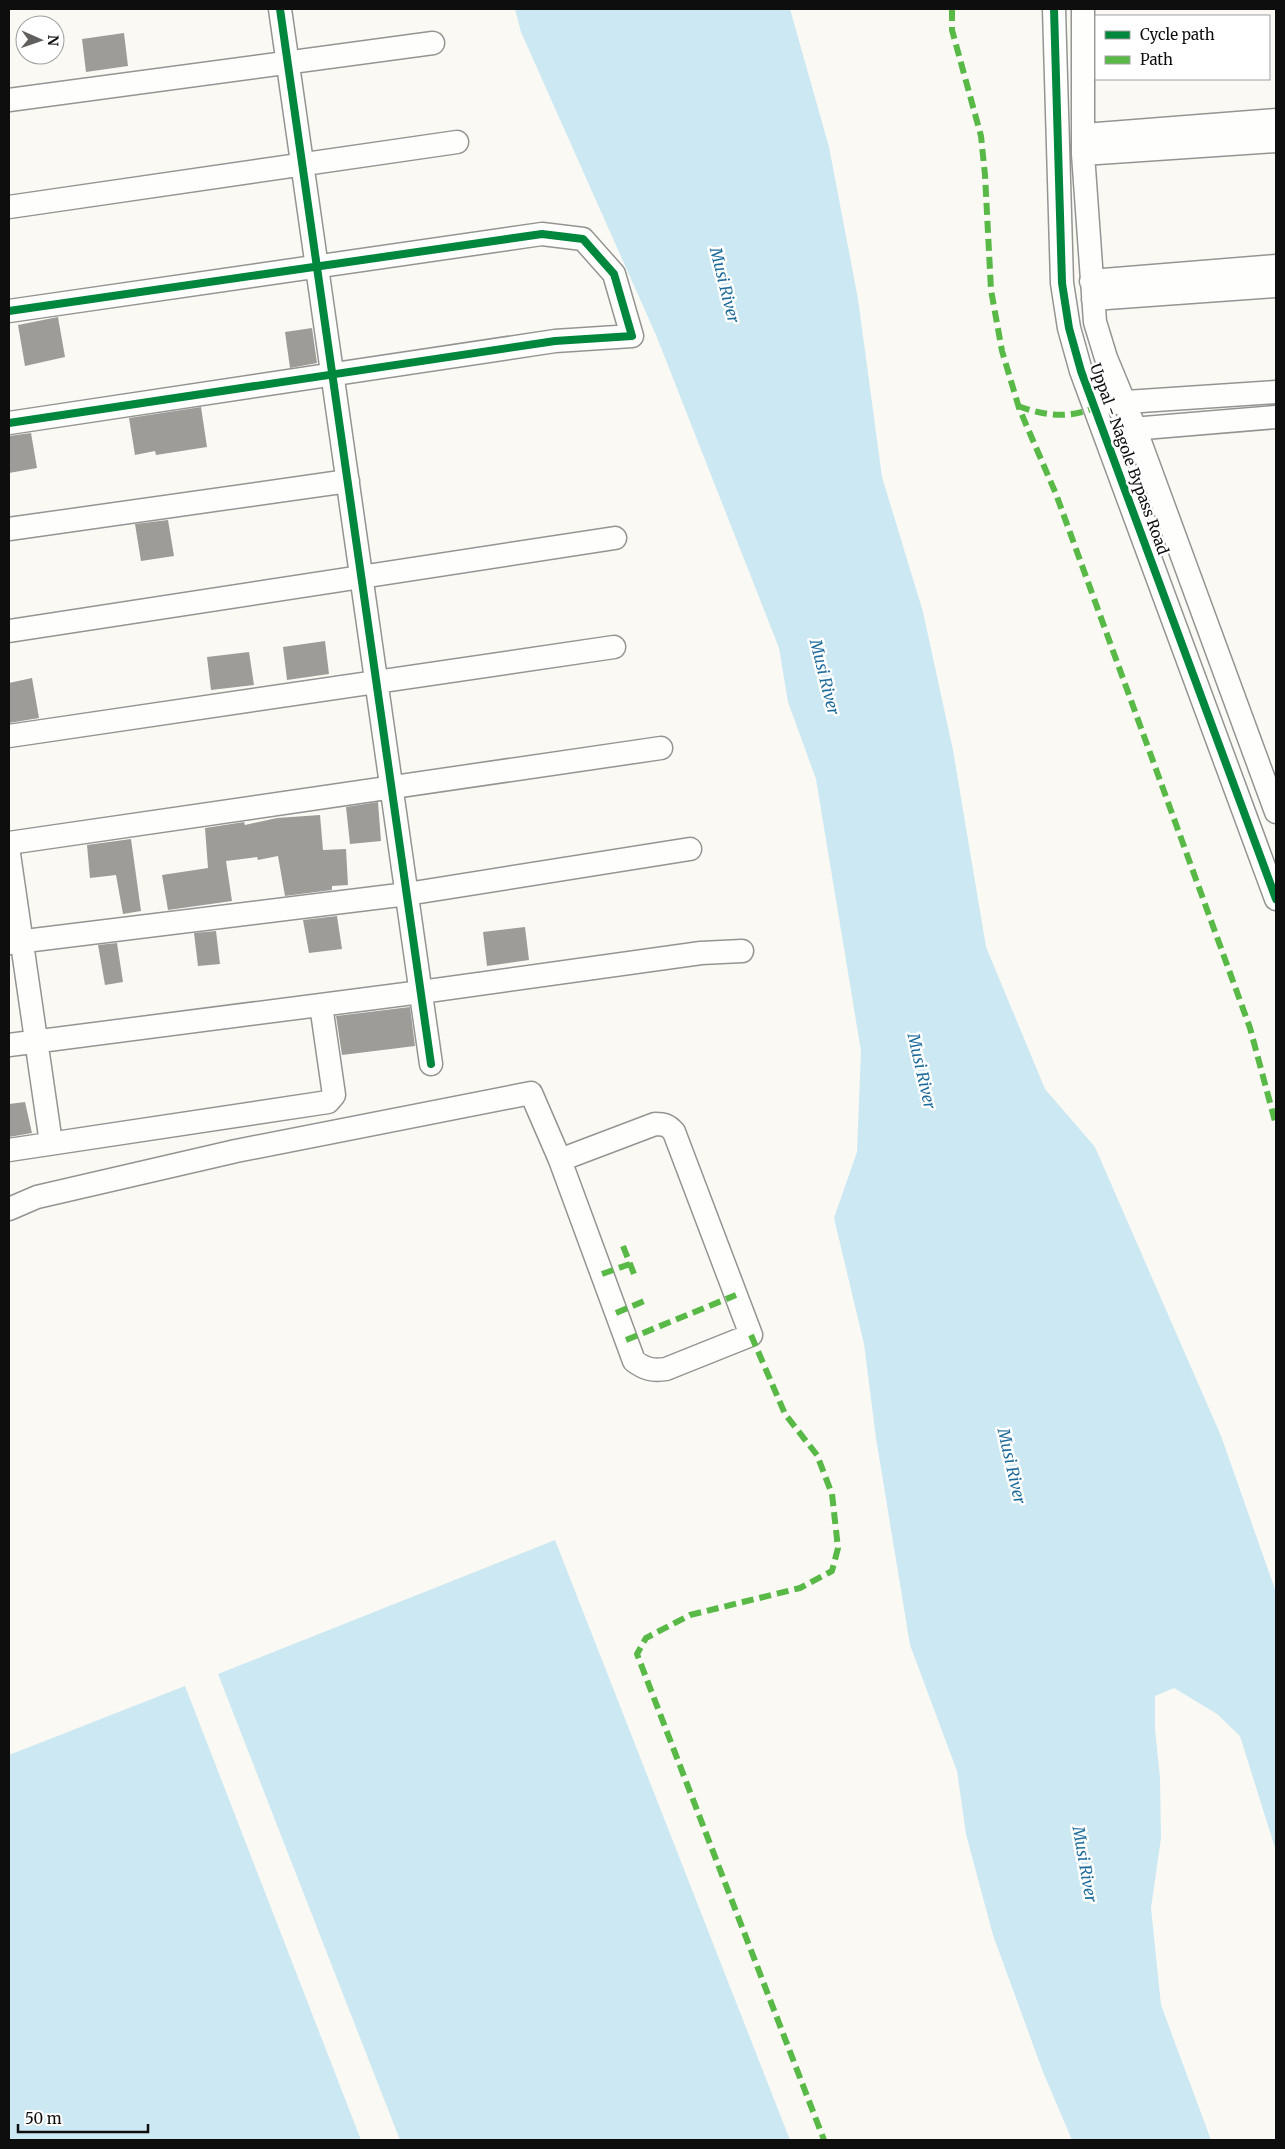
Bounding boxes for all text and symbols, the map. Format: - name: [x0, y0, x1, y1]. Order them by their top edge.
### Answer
- north arrow: [15, 15, 65, 65]
- legend: [1095, 15, 1270, 80]
- text: Cycle path: [1140, 25, 1215, 44]
- text: N: [44, 35, 62, 46]
- text: Path: [1140, 50, 1173, 69]
- water label: Musi River: [706, 244, 744, 325]
- street label: Uppal - Nagole Bypass Road: [1086, 361, 1173, 557]
- water label: Musi River: [806, 636, 844, 717]
- water label: Musi River: [903, 1030, 941, 1111]
- water label: Musi River: [993, 1425, 1031, 1506]
- water label: Musi River: [1068, 1823, 1102, 1904]
- scale bar: [18, 2102, 148, 2134]
- text: 50 m: [25, 2109, 62, 2128]

